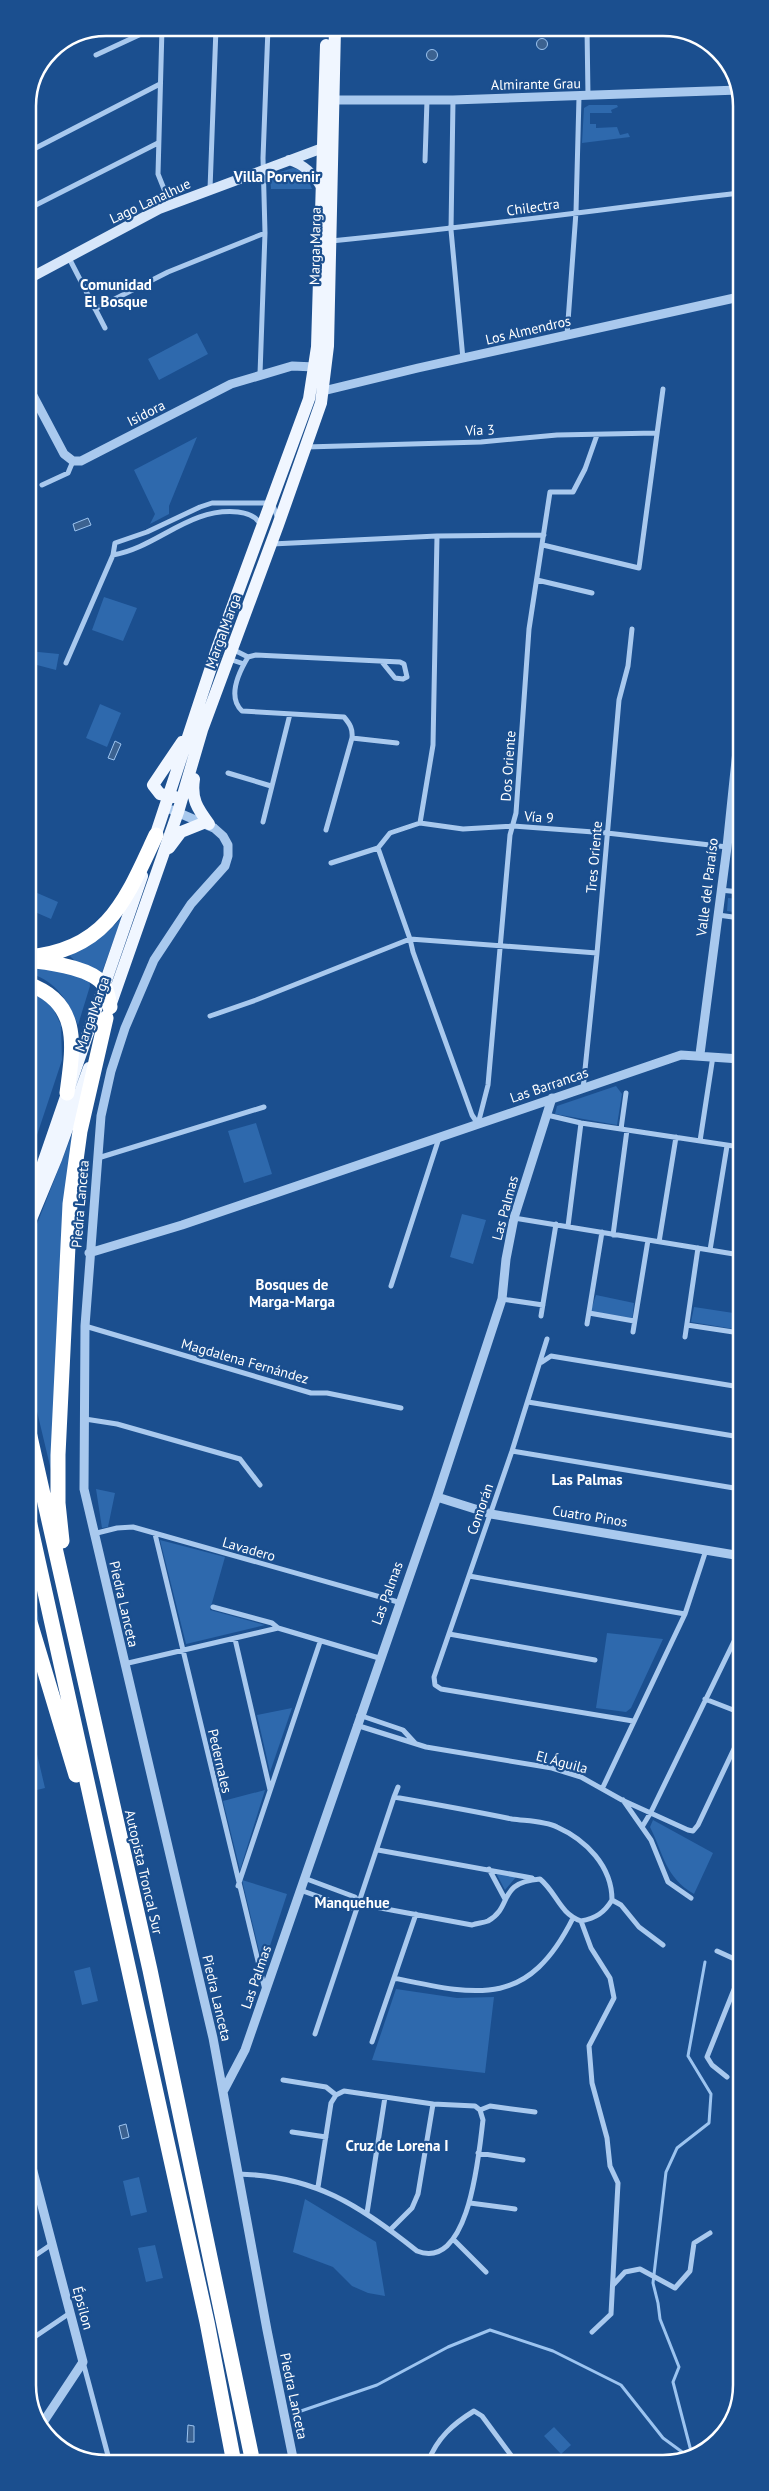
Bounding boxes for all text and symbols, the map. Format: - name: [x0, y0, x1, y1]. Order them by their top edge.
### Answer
- street label: Almirante Grau: [491, 74, 581, 94]
- district label: Villa Porvenir: [233, 167, 321, 186]
- street label: Lago Lanalhue: [107, 174, 193, 228]
- street label: Chilectra: [505, 194, 561, 220]
- street label: Marga Marga: [305, 207, 325, 285]
- district label: Comunidad El Bosque: [80, 275, 152, 311]
- street label: Los Almendros: [483, 311, 573, 349]
- street label: Isidora: [124, 396, 168, 430]
- street label: Vía 3: [464, 420, 495, 440]
- street label: Marga Marga: [201, 591, 245, 671]
- street label: Dos Oriente: [497, 730, 519, 802]
- street label: Vía 9: [523, 807, 554, 827]
- street label: Tres Oriente: [582, 820, 606, 894]
- street label: Valle del Paraíso: [692, 837, 722, 938]
- street label: Marga Marga: [71, 974, 113, 1054]
- street label: Las Barrancas: [507, 1063, 591, 1107]
- street label: Piedra Lanceta: [67, 1159, 93, 1249]
- street label: Las Palmas: [488, 1174, 522, 1242]
- district label: Bosques de Marga-Marga: [249, 1275, 335, 1311]
- street label: Magdalena Fernández: [179, 1334, 311, 1388]
- district label: Las Palmas: [551, 1470, 623, 1489]
- street label: Comorán: [463, 1481, 497, 1537]
- street label: Cuatro Pinos: [551, 1501, 629, 1531]
- street label: Lavadero: [220, 1533, 278, 1565]
- street label: Piedra Lanceta: [105, 1559, 143, 1649]
- street label: Las Palmas: [367, 1559, 407, 1627]
- street label: Pedernales: [204, 1727, 236, 1795]
- street label: El Águila: [534, 1746, 590, 1778]
- street label: Autopista Troncal Sur: [121, 1808, 167, 1936]
- district label: Manquehue: [314, 1893, 390, 1912]
- street label: Las Palmas: [237, 1943, 275, 2011]
- street label: Piedra Lanceta: [198, 1953, 236, 2043]
- district label: Cruz de Lorena I: [345, 2136, 449, 2155]
- street label: Épsilon: [69, 2284, 97, 2332]
- street label: Piedra Lanceta: [276, 2351, 312, 2441]

